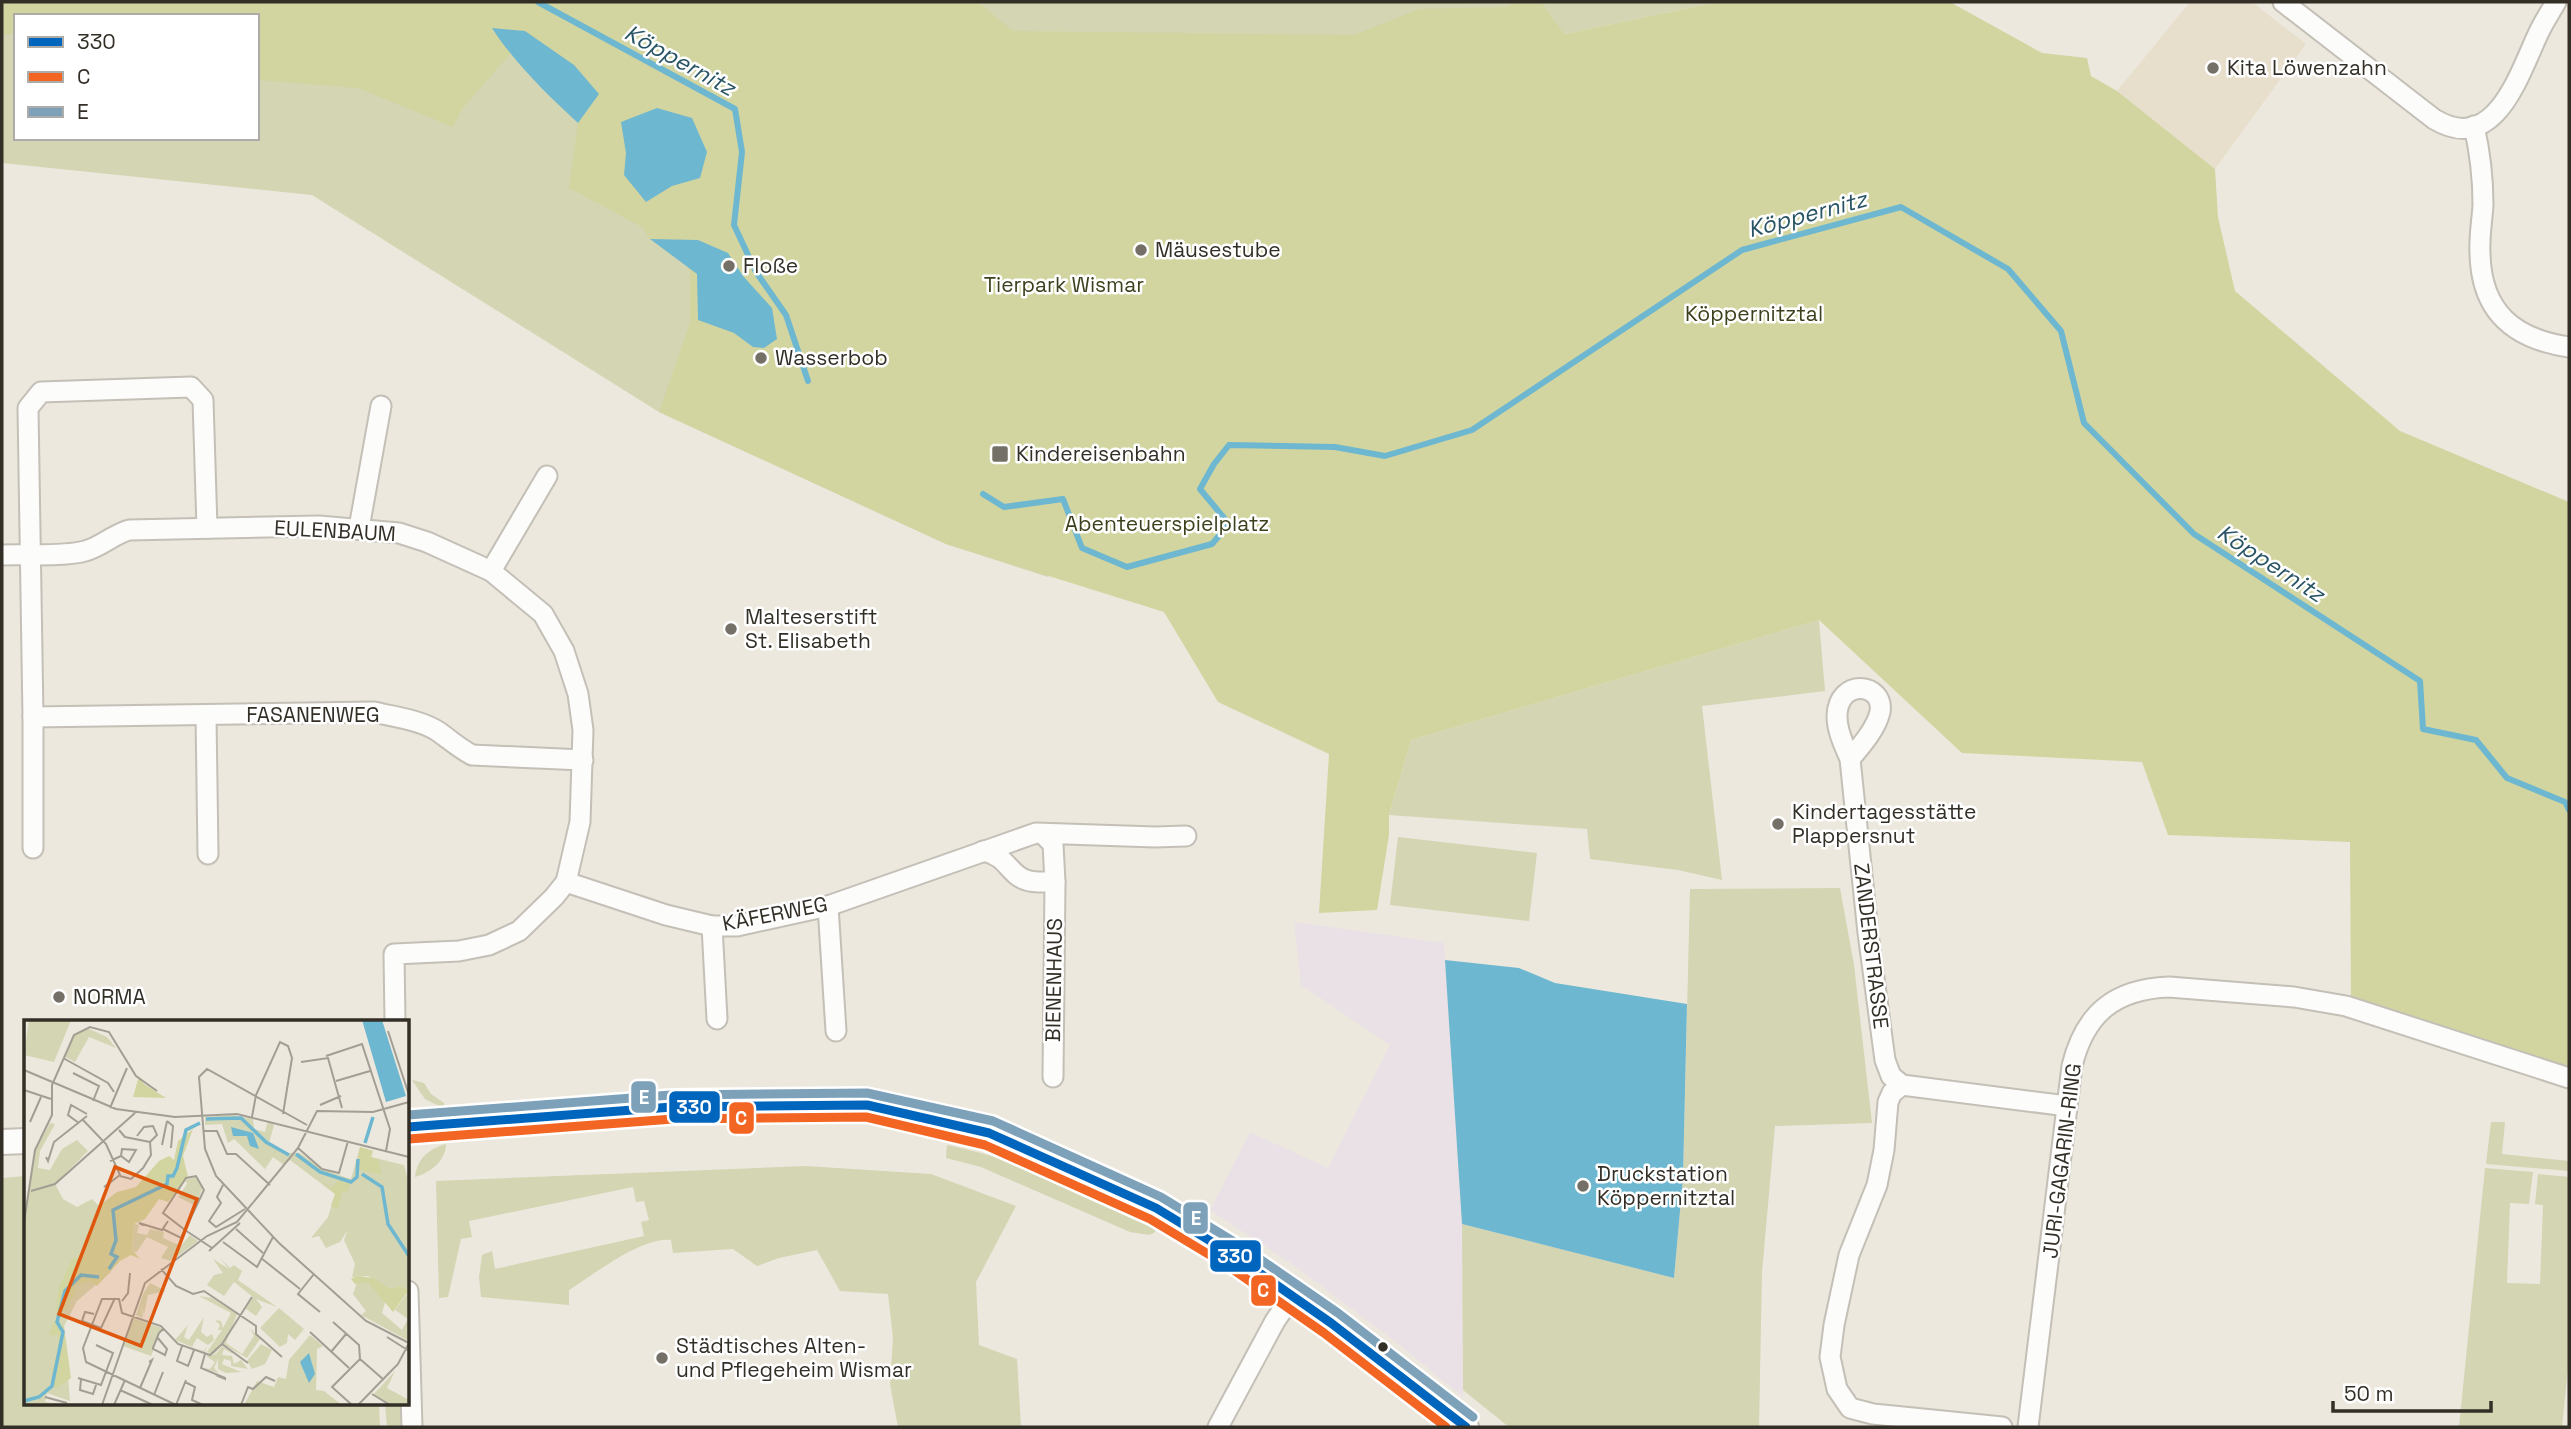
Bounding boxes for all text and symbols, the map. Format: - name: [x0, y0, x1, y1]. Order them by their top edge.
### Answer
- legend: [14, 14, 259, 140]
- water label: Köppernitz: [619, 17, 742, 104]
- text: 330: [77, 28, 116, 55]
- place label: Kita Löwenzahn: [2227, 54, 2387, 81]
- marker: Kita Löwenzahn: [2205, 60, 2221, 76]
- text: C: [77, 63, 90, 90]
- text: E: [77, 98, 89, 125]
- water label: Köppernitz: [1744, 183, 1872, 244]
- place label: Mäusestube: [1155, 236, 1281, 263]
- marker: Mäusestube: [1133, 242, 1149, 258]
- place label: Floße: [743, 252, 798, 279]
- marker: Floße: [721, 258, 737, 274]
- park label: Tierpark Wismar: [984, 271, 1144, 298]
- park label: Köppernitztal: [1685, 300, 1823, 327]
- place label: Wasserbob: [775, 344, 888, 371]
- marker: Wasserbob: [753, 350, 769, 366]
- place label: Kindereisenbahn: [1016, 440, 1186, 467]
- marker: Kindereisenbahn: [990, 444, 1010, 464]
- park label: Abenteuerspielplatz: [1065, 510, 1269, 537]
- street label: EULENBAUM: [273, 514, 397, 547]
- water label: Köppernitz: [2212, 517, 2332, 610]
- place label: Malteserstift St. Elisabeth: [745, 603, 878, 654]
- marker: Malteserstift St. Elisabeth: [723, 621, 739, 637]
- street label: FASANENWEG: [246, 701, 380, 728]
- place label: Kindertagesstätte Plappersnut: [1792, 798, 1976, 849]
- marker: Kindertagesstätte Plappersnut: [1770, 816, 1786, 832]
- street label: ZANDERSTRASSE: [1848, 861, 1895, 1030]
- street label: KÄFERWEG: [720, 890, 830, 937]
- street label: BIENENHAUS: [1039, 918, 1068, 1042]
- place label: NORMA: [73, 983, 146, 1010]
- marker: NORMA: [51, 989, 67, 1005]
- inset map: [24, 1020, 410, 1404]
- street label: JURI-GAGARIN-RING: [2036, 1062, 2087, 1260]
- line badge: E: [630, 1080, 657, 1114]
- text: E: [639, 1085, 649, 1110]
- line badge: 330: [668, 1090, 721, 1124]
- text: 330: [676, 1095, 712, 1120]
- line badge: C: [728, 1101, 755, 1135]
- text: C: [735, 1106, 747, 1131]
- place label: Druckstation Köppernitztal: [1597, 1160, 1735, 1211]
- marker: Druckstation Köppernitztal: [1575, 1178, 1591, 1194]
- line badge: E: [1182, 1201, 1209, 1235]
- text: E: [1191, 1206, 1201, 1231]
- line badge: 330: [1209, 1239, 1262, 1273]
- text: 330: [1217, 1244, 1253, 1269]
- line badge: C: [1250, 1274, 1277, 1307]
- text: C: [1257, 1278, 1269, 1303]
- place label: Städtisches Alten- und Pflegeheim Wismar: [676, 1332, 912, 1383]
- unlabelled marker: [1376, 1340, 1390, 1354]
- marker: Städtisches Alten- und Pflegeheim Wismar: [654, 1350, 670, 1366]
- scale bar: [2333, 1370, 2490, 1414]
- text: 50 m: [2344, 1380, 2394, 1407]

